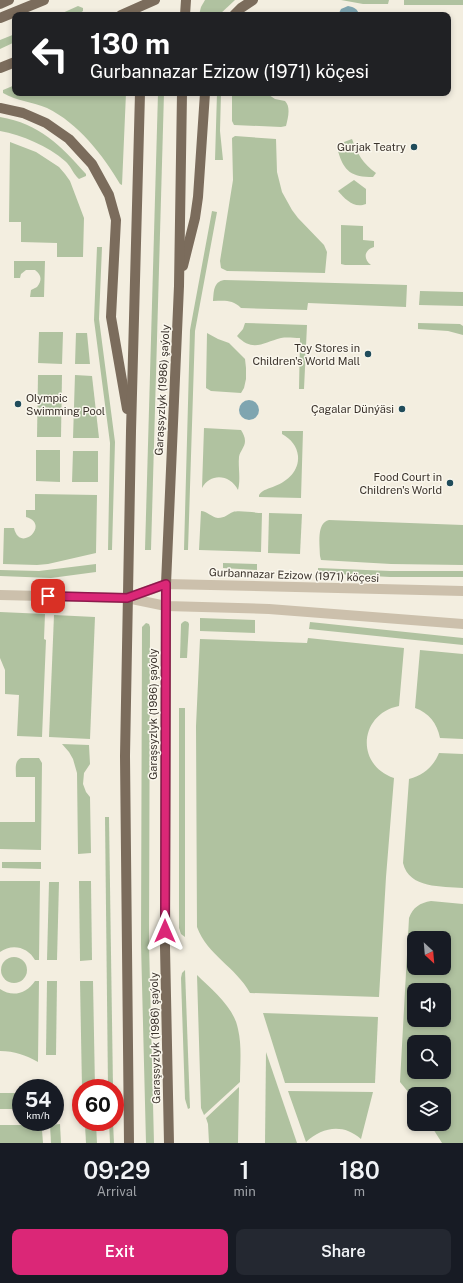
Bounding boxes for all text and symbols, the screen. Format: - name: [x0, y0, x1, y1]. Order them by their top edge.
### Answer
- text: 130 m: [90, 27, 170, 60]
- icon: left: [24, 28, 76, 80]
- text: Gurbannazar Ezizow (1971) köçesi: [90, 61, 369, 82]
- place label: Gurjak Teatry: [337, 141, 406, 153]
- marker: Gurjak Teatry: [409, 142, 419, 152]
- street label: Garaşsyzlyk (1986) şaýoly: [153, 324, 172, 456]
- place label: Toy Stores in Children's World Mall: [252, 342, 360, 367]
- marker: Toy Stores in Children's World Mall: [363, 349, 373, 359]
- place label: Olympic Swimming Pool: [26, 392, 105, 417]
- marker: Olympic Swimming Pool: [13, 399, 23, 409]
- place label: Çagalar Dünýäsi: [311, 403, 394, 416]
- marker: Çagalar Dünýäsi: [397, 404, 407, 414]
- place label: Food Court in Children's World: [359, 471, 442, 496]
- marker: Food Court in Children's World: [445, 478, 455, 488]
- street label: Gurbannazar Ezizow (1971) köçesi: [209, 566, 379, 585]
- pin: [31, 579, 65, 613]
- icon: arrive: [37, 585, 59, 607]
- street label: Garaşsyzlyk (1986) şaýoly: [147, 648, 160, 780]
- position arrow: [144, 910, 186, 952]
- north arrow: [407, 931, 451, 975]
- map controls: [407, 931, 451, 1131]
- street label: Garaşsyzlyk (1986) şaýoly: [148, 972, 163, 1104]
- button: sound: [407, 983, 451, 1027]
- button: search: [407, 1035, 451, 1079]
- speed limit sign: 60: [72, 1079, 124, 1131]
- button: layers: [407, 1087, 451, 1131]
- text: 54: [25, 1088, 51, 1112]
- text: km/h: [26, 1109, 50, 1121]
- text: 09:29: [83, 1156, 150, 1184]
- text: 1: [240, 1156, 250, 1184]
- text: 180: [339, 1156, 380, 1184]
- text: Arrival: [97, 1184, 137, 1199]
- text: min: [234, 1184, 256, 1199]
- text: m: [354, 1184, 365, 1199]
- button: Exit: [12, 1229, 228, 1275]
- button: Share: [236, 1229, 451, 1275]

